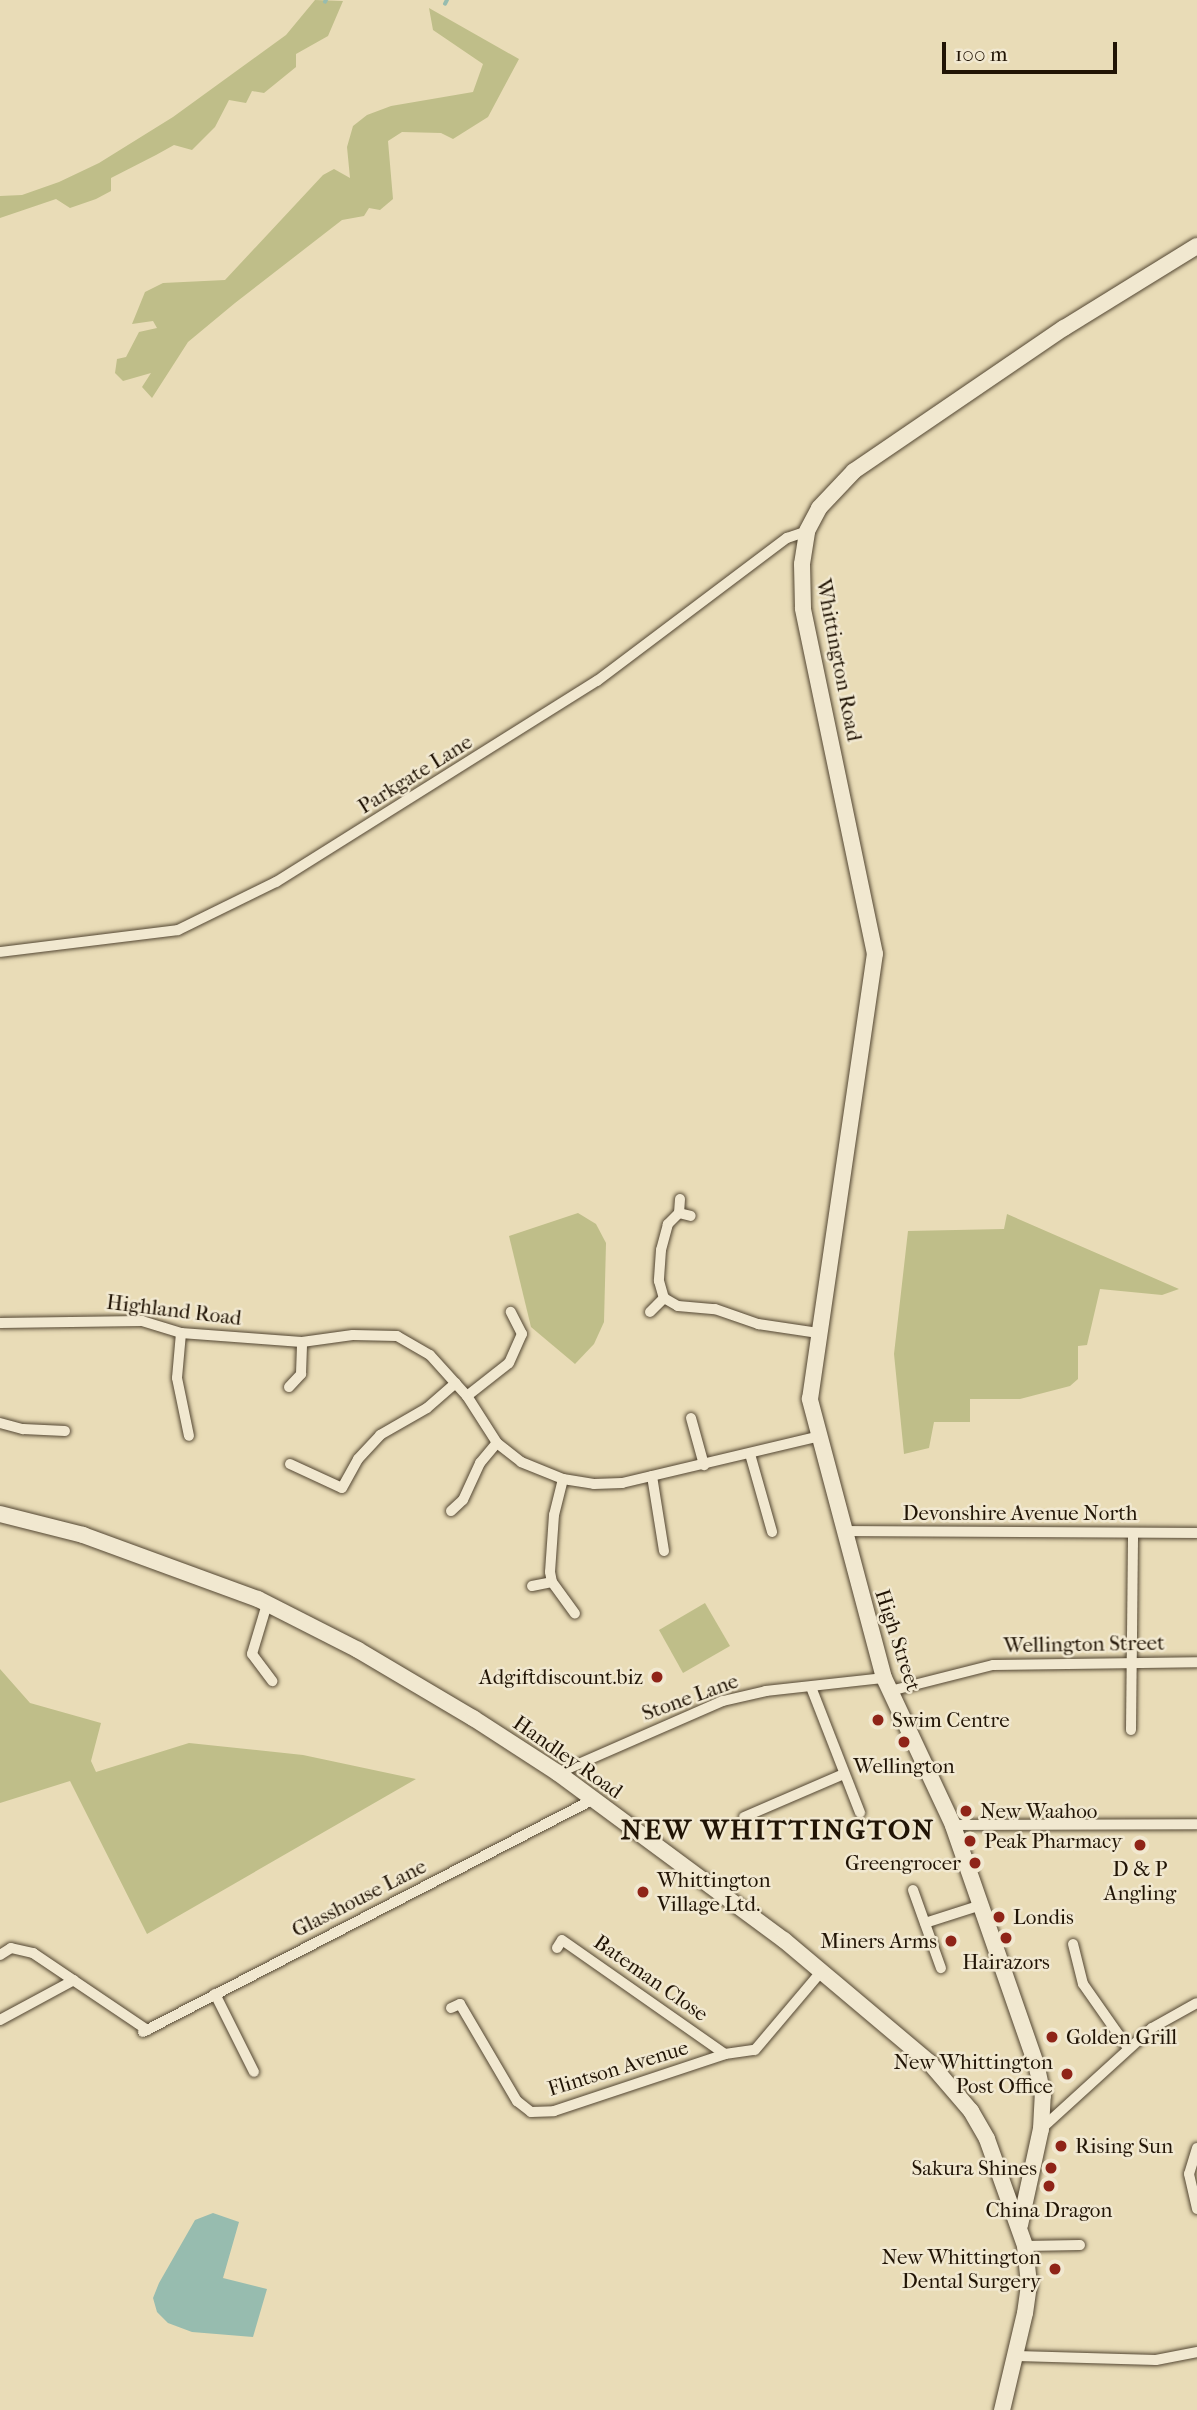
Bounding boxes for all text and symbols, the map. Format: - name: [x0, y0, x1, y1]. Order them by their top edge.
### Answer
- scale bar: [945, 28, 1120, 72]
- text: 100 m: [955, 42, 1008, 66]
- street label: Whittington Road: [811, 577, 867, 743]
- street label: Parkgate Lane: [353, 729, 477, 819]
- street label: Highland Road: [105, 1289, 243, 1331]
- street label: Devonshire Avenue North: [903, 1500, 1137, 1526]
- street label: High Street: [870, 1586, 926, 1694]
- street label: Wellington Street: [1003, 1630, 1165, 1658]
- place label: Adgiftdiscount.biz: [479, 1664, 643, 1690]
- street label: Stone Lane: [638, 1668, 742, 1726]
- marker: Adgiftdiscount.biz: [649, 1669, 665, 1685]
- place label: Swim Centre: [892, 1707, 1010, 1733]
- street label: Handley Road: [508, 1710, 628, 1804]
- marker: Swim Centre: [870, 1712, 886, 1728]
- marker: Wellington: [896, 1734, 912, 1750]
- place label: Wellington: [853, 1753, 955, 1779]
- place label: New Waahoo: [980, 1798, 1097, 1824]
- marker: New Waahoo: [958, 1803, 974, 1819]
- district label: NEW WHITTINGTON: [623, 1813, 933, 1847]
- place label: Peak Pharmacy: [984, 1828, 1122, 1854]
- marker: Peak Pharmacy: [962, 1833, 978, 1849]
- marker: D & P Angling: [1132, 1837, 1148, 1853]
- place label: Greengrocer: [845, 1850, 961, 1876]
- street label: Glasshouse Lane: [288, 1853, 430, 1943]
- marker: Greengrocer: [967, 1855, 983, 1871]
- place label: D & P Angling: [1104, 1856, 1176, 1906]
- place label: Whittington Village Ltd.: [657, 1867, 771, 1917]
- marker: Whittington Village Ltd.: [635, 1884, 651, 1900]
- place label: Londis: [1013, 1904, 1074, 1930]
- marker: Londis: [991, 1909, 1007, 1925]
- place label: Miners Arms: [820, 1928, 937, 1954]
- street label: Bateman Close: [589, 1929, 713, 2027]
- marker: Hairazors: [998, 1930, 1014, 1946]
- marker: Miners Arms: [943, 1933, 959, 1949]
- place label: Hairazors: [962, 1949, 1050, 1975]
- place label: Golden Grill: [1066, 2024, 1177, 2050]
- marker: Golden Grill: [1044, 2029, 1060, 2045]
- street label: Flintson Avenue: [545, 2035, 691, 2101]
- place label: New Whittington Post Office: [894, 2049, 1053, 2099]
- marker: New Whittington Post Office: [1059, 2066, 1075, 2082]
- place label: Rising Sun: [1075, 2133, 1173, 2159]
- marker: Rising Sun: [1053, 2138, 1069, 2154]
- place label: Sakura Shines: [912, 2155, 1037, 2181]
- marker: Sakura Shines: [1043, 2160, 1059, 2176]
- marker: China Dragon: [1041, 2178, 1057, 2194]
- place label: China Dragon: [985, 2197, 1113, 2223]
- place label: New Whittington Dental Surgery: [882, 2244, 1041, 2294]
- marker: New Whittington Dental Surgery: [1047, 2261, 1063, 2277]

